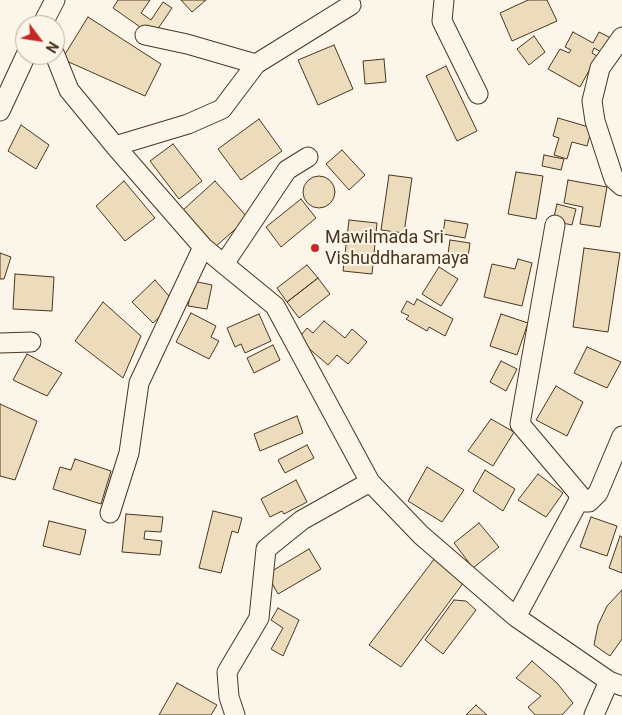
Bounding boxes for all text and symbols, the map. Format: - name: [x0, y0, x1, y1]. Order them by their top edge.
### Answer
- north arrow: [15, 15, 65, 65]
- text: N: [43, 39, 61, 56]
- place label: Mawilmada Sri Vishuddharamaya: [325, 227, 469, 270]
- marker: Mawilmada Sri Vishuddharamaya: [309, 242, 321, 254]

